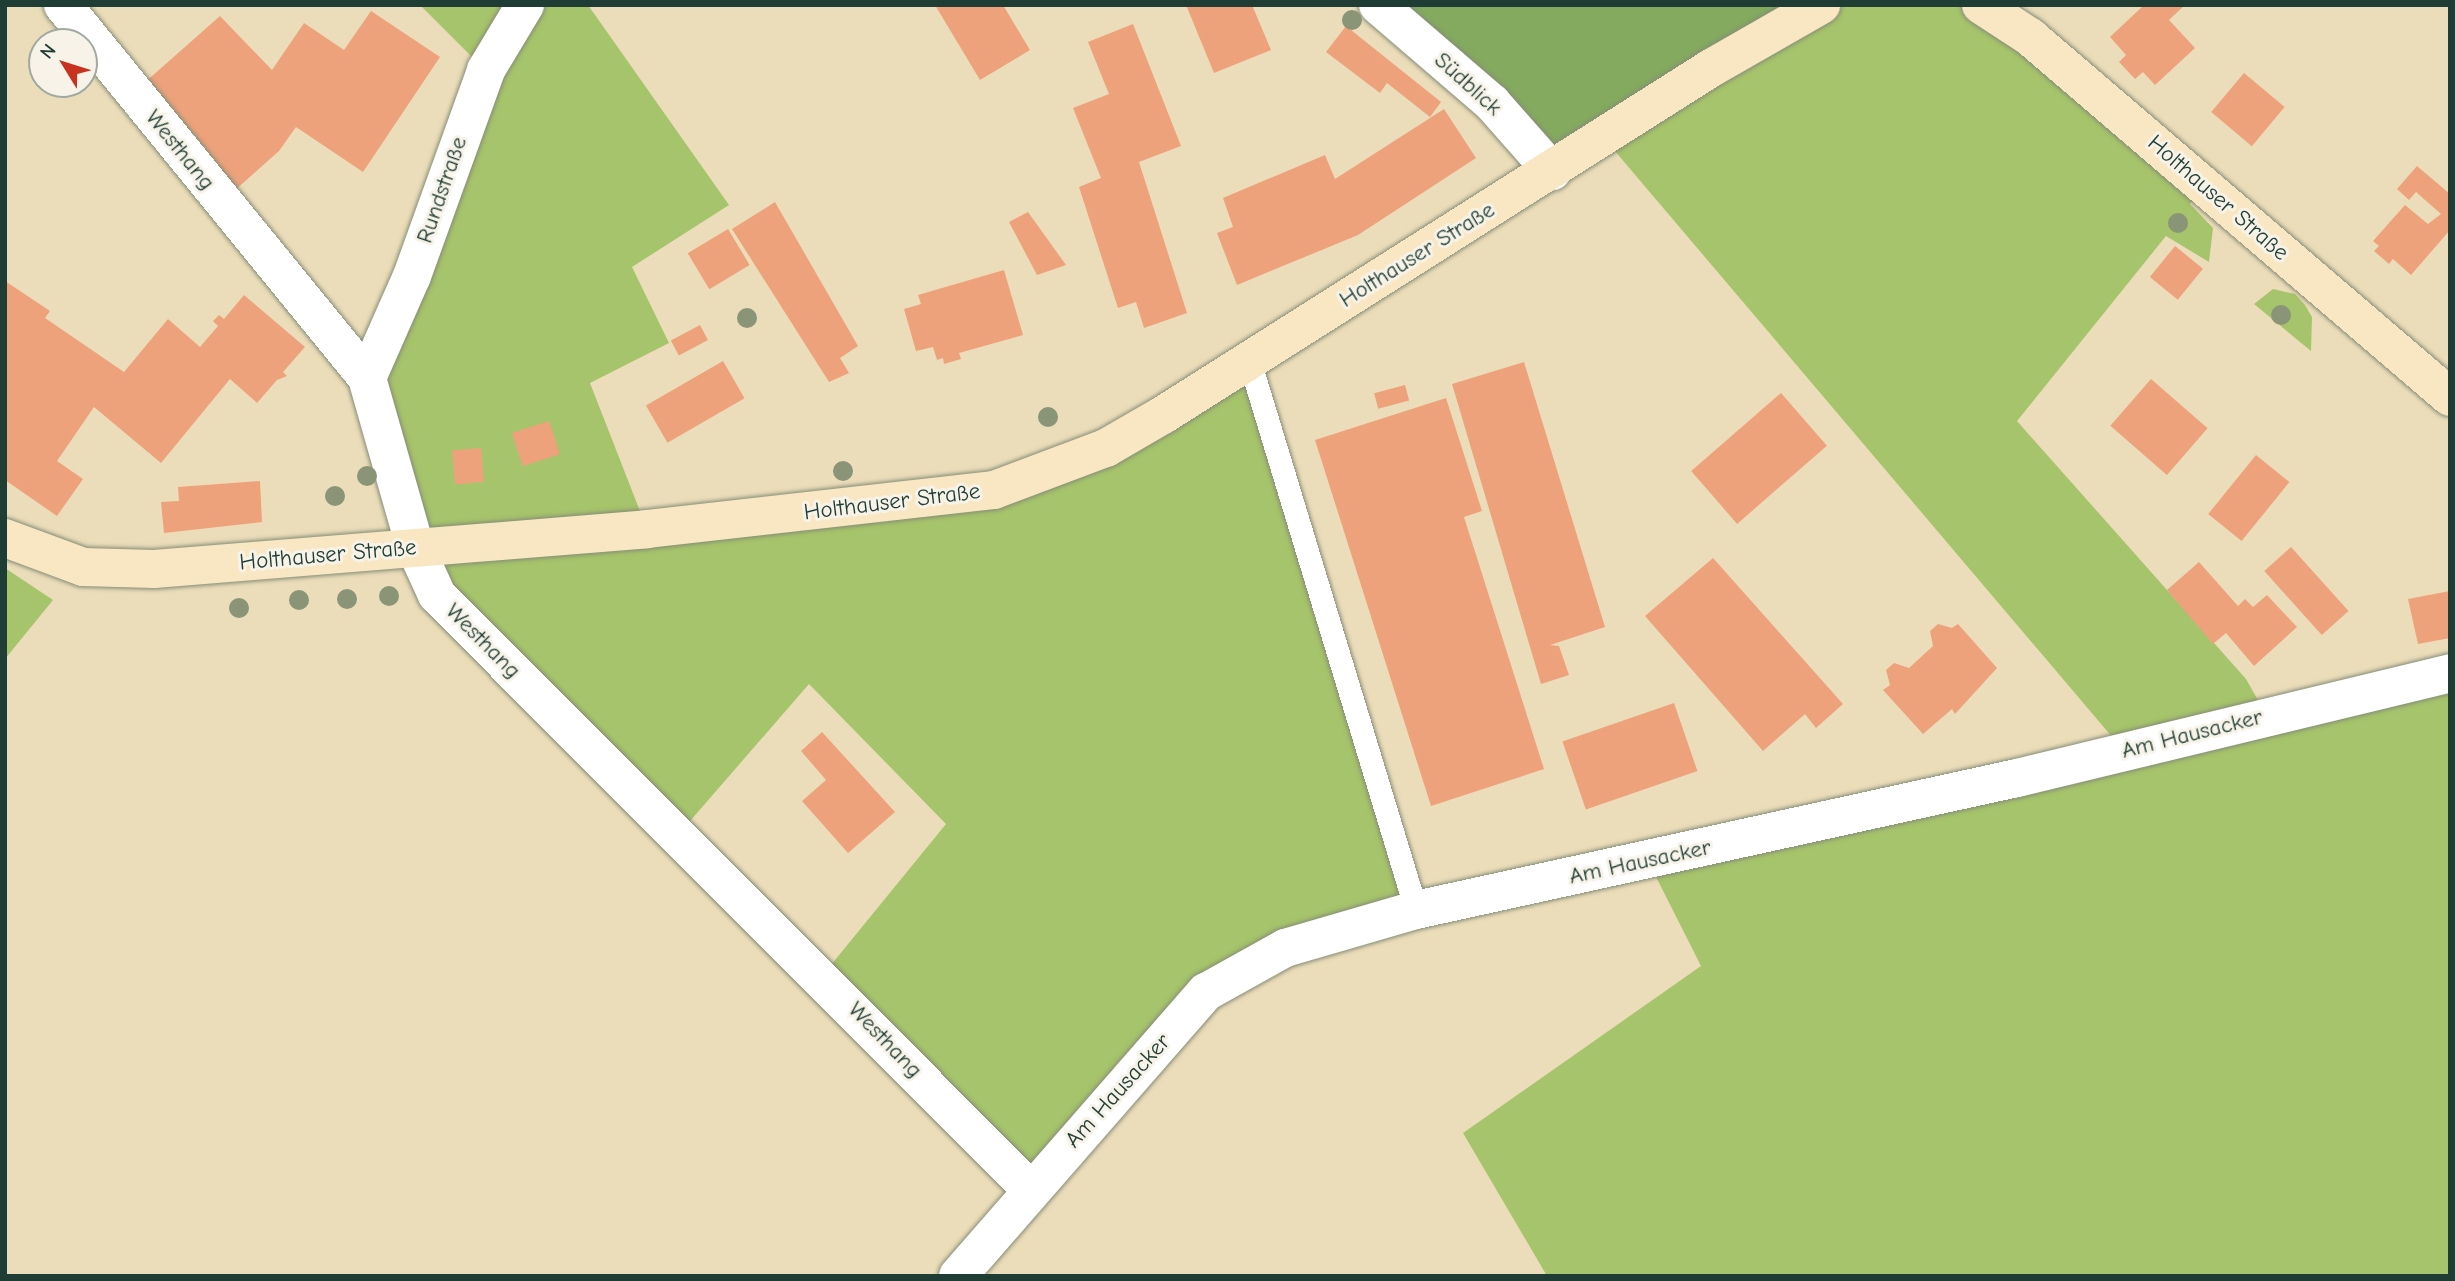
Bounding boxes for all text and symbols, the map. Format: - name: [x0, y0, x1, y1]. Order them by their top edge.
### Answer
- north arrow: [28, 28, 98, 98]
- text: N: [36, 40, 61, 63]
- street label: Südblick: [1429, 47, 1507, 121]
- street label: Westhang: [139, 104, 221, 196]
- street label: Holthauser Straße: [2142, 129, 2294, 267]
- street label: Rundstraße: [411, 133, 473, 247]
- street label: Holthauser Straße: [1334, 196, 1500, 314]
- street label: Holthauser Straße: [802, 477, 982, 527]
- street label: Holthauser Straße: [238, 534, 418, 576]
- street label: Westhang: [440, 598, 526, 684]
- street label: Am Hausacker: [2119, 703, 2265, 765]
- street label: Am Hausacker: [1567, 834, 1713, 890]
- street label: Westhang: [842, 996, 928, 1084]
- street label: Am Hausacker: [1060, 1028, 1176, 1154]

